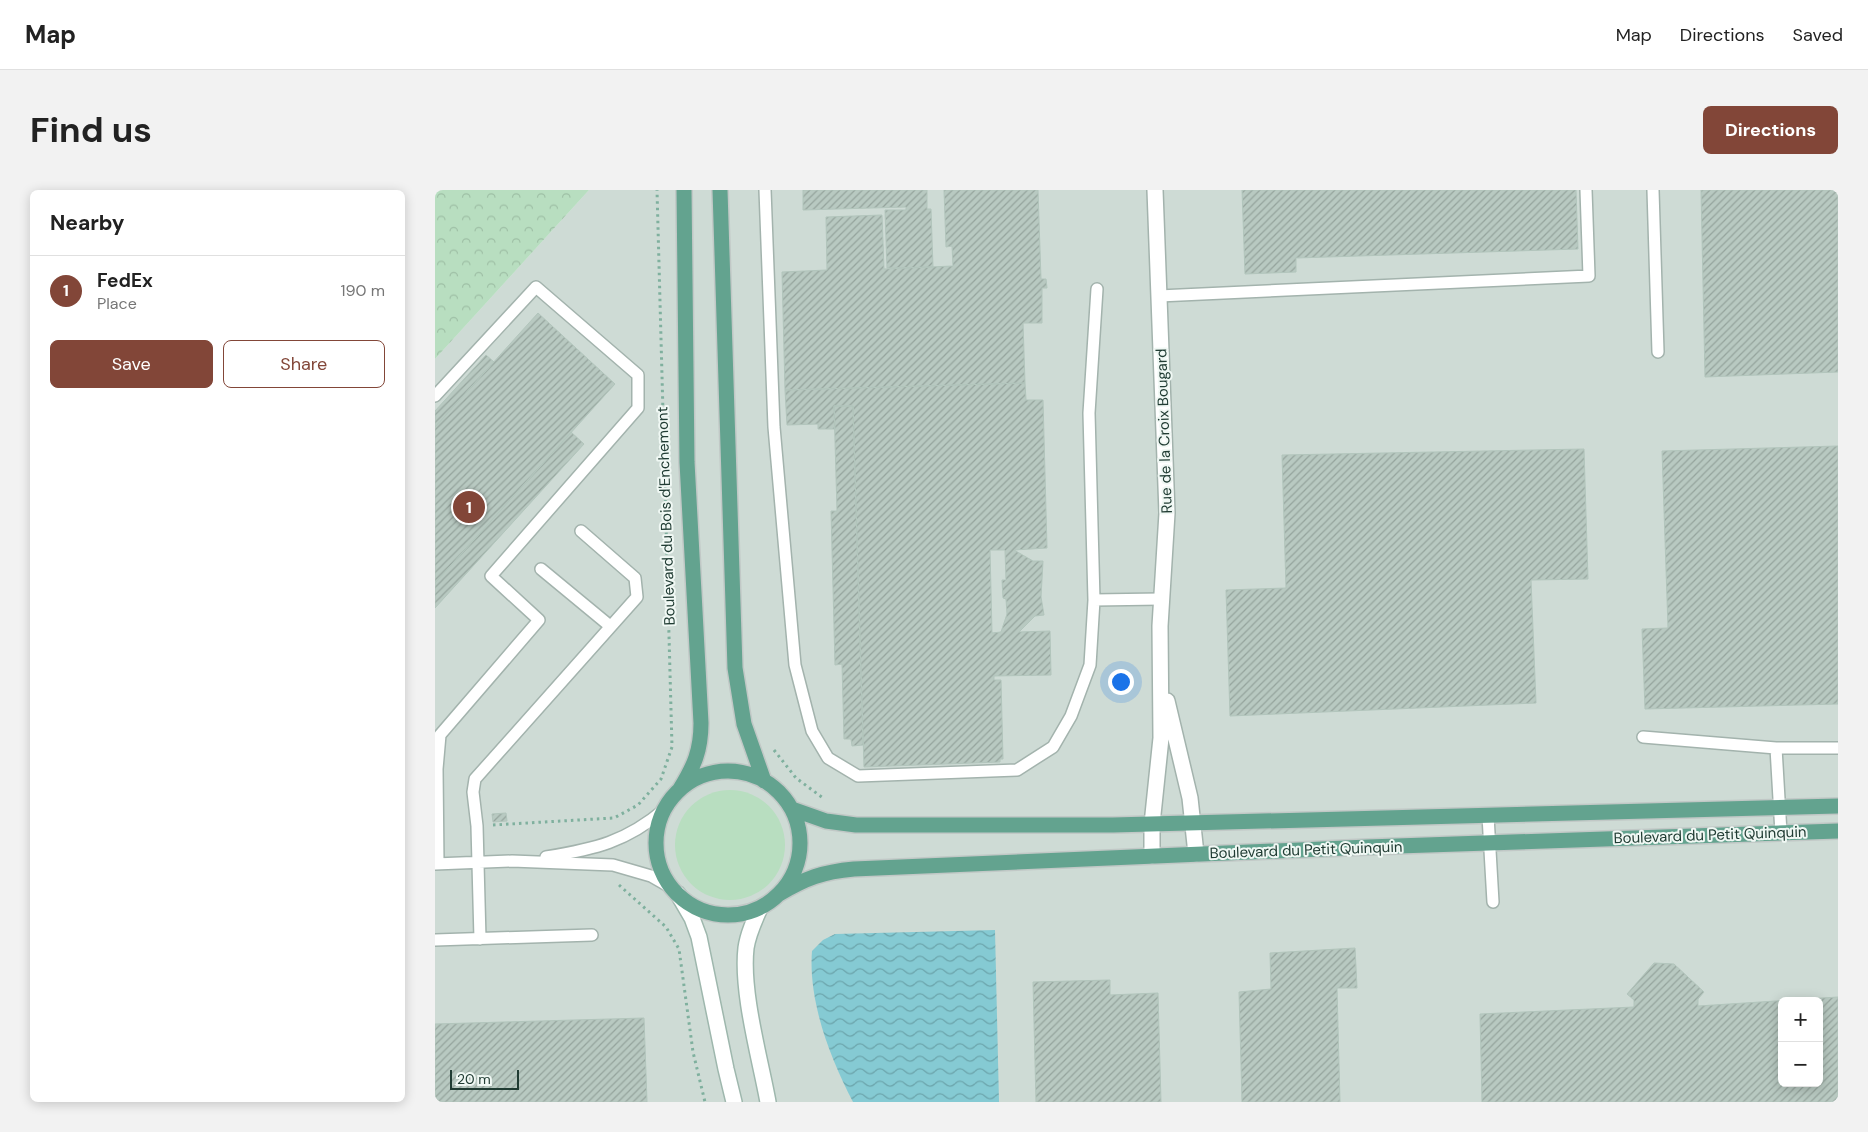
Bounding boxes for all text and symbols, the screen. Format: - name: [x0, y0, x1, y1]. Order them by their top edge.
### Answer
- text: Map: [25, 19, 76, 50]
- text: Map: [1616, 23, 1652, 47]
- text: Directions: [1680, 23, 1765, 47]
- text: Saved: [1793, 23, 1843, 47]
- button: Directions: [1703, 106, 1838, 154]
- text: Find us: [30, 107, 152, 153]
- text: Nearby: [50, 209, 124, 237]
- text: FedEx: [97, 268, 153, 293]
- text: 1: [63, 280, 69, 301]
- text: 190 m: [341, 280, 385, 301]
- text: Place: [97, 293, 137, 314]
- button: Save: [50, 340, 213, 388]
- button: Share: [223, 340, 385, 388]
- street label: Rue de la Croix Bougard: [1151, 348, 1177, 514]
- street label: Boulevard du Bois d'Enchemont: [652, 406, 680, 626]
- pin: 1: [453, 488, 485, 526]
- your location: [1108, 669, 1134, 695]
- street label: Boulevard du Petit Quinquin: [1613, 822, 1807, 848]
- street label: Boulevard du Petit Quinquin: [1209, 837, 1403, 863]
- map controls: [1778, 997, 1823, 1087]
- button: +: [1778, 997, 1823, 1042]
- button: −: [1778, 1042, 1823, 1087]
- scale bar: [450, 1067, 519, 1090]
- text: 20 m: [457, 1070, 491, 1088]

